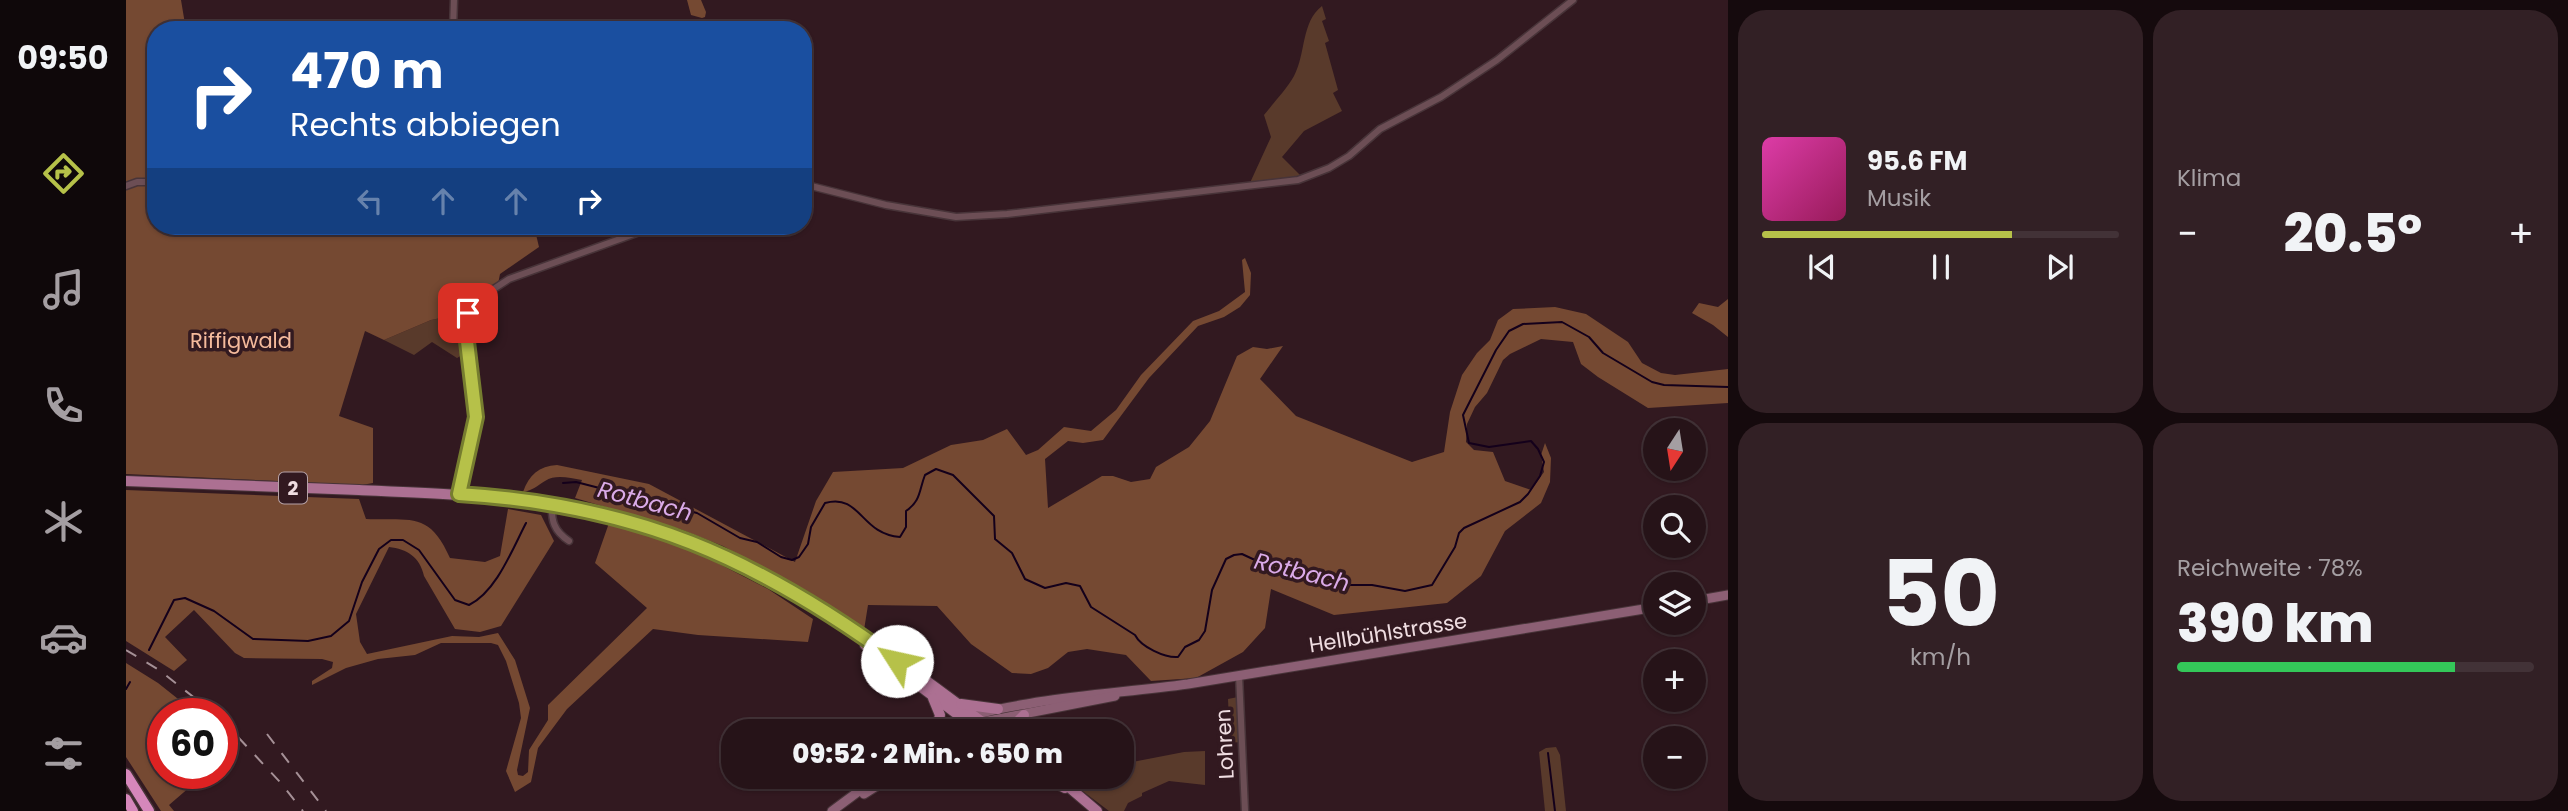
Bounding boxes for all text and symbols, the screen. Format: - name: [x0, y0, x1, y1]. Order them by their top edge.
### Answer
- text: 09:50: [17, 35, 109, 80]
- text: 470 m: [290, 37, 444, 105]
- icon: right: [175, 49, 266, 140]
- text: Rechts abbiegen: [290, 102, 561, 147]
- text: 95.6 FM: [1867, 143, 1967, 179]
- icon: directions: [39, 149, 88, 198]
- text: Klima: [2177, 162, 2241, 194]
- icon: left: [351, 182, 389, 220]
- icon: ahead: [424, 182, 462, 220]
- icon: ahead: [497, 182, 535, 220]
- icon: right: [570, 182, 608, 220]
- text: Musik: [1867, 182, 1931, 214]
- text: 20.5°: [2284, 197, 2422, 270]
- text: −: [2177, 207, 2198, 260]
- text: +: [2508, 207, 2534, 260]
- icon: previous: [1803, 248, 1841, 286]
- icon: pause: [1922, 248, 1960, 286]
- icon: next: [2041, 248, 2079, 286]
- icon: music: [39, 265, 88, 314]
- pin: [438, 283, 498, 343]
- icon: arrive: [449, 294, 487, 332]
- park label: Riffigwald: [190, 326, 292, 355]
- icon: phone: [39, 381, 88, 430]
- north arrow: [1643, 418, 1706, 481]
- map controls: [1643, 418, 1706, 789]
- road number: 2: [279, 472, 307, 503]
- water label: Rotbach: [594, 473, 696, 529]
- button: search: [1643, 495, 1706, 558]
- icon: climate: [39, 497, 88, 546]
- text: 50: [1881, 530, 2000, 658]
- water label: Rotbach: [1251, 545, 1353, 599]
- text: Reichweite · 78%: [2177, 552, 2363, 584]
- button: layers: [1643, 572, 1706, 635]
- text: 390 km: [2177, 587, 2373, 660]
- street label: Hellbühlstrasse: [1307, 606, 1469, 659]
- icon: car: [39, 613, 88, 662]
- position arrow: [860, 624, 934, 698]
- text: km/h: [1910, 641, 1971, 673]
- button: +: [1643, 649, 1706, 712]
- speed limit sign: 60: [147, 698, 238, 789]
- street label: Lohren: [1208, 708, 1241, 780]
- button: −: [1643, 726, 1706, 789]
- icon: filters: [39, 729, 88, 778]
- text: 09:52 · 2 Min. · 650 m: [792, 736, 1063, 772]

